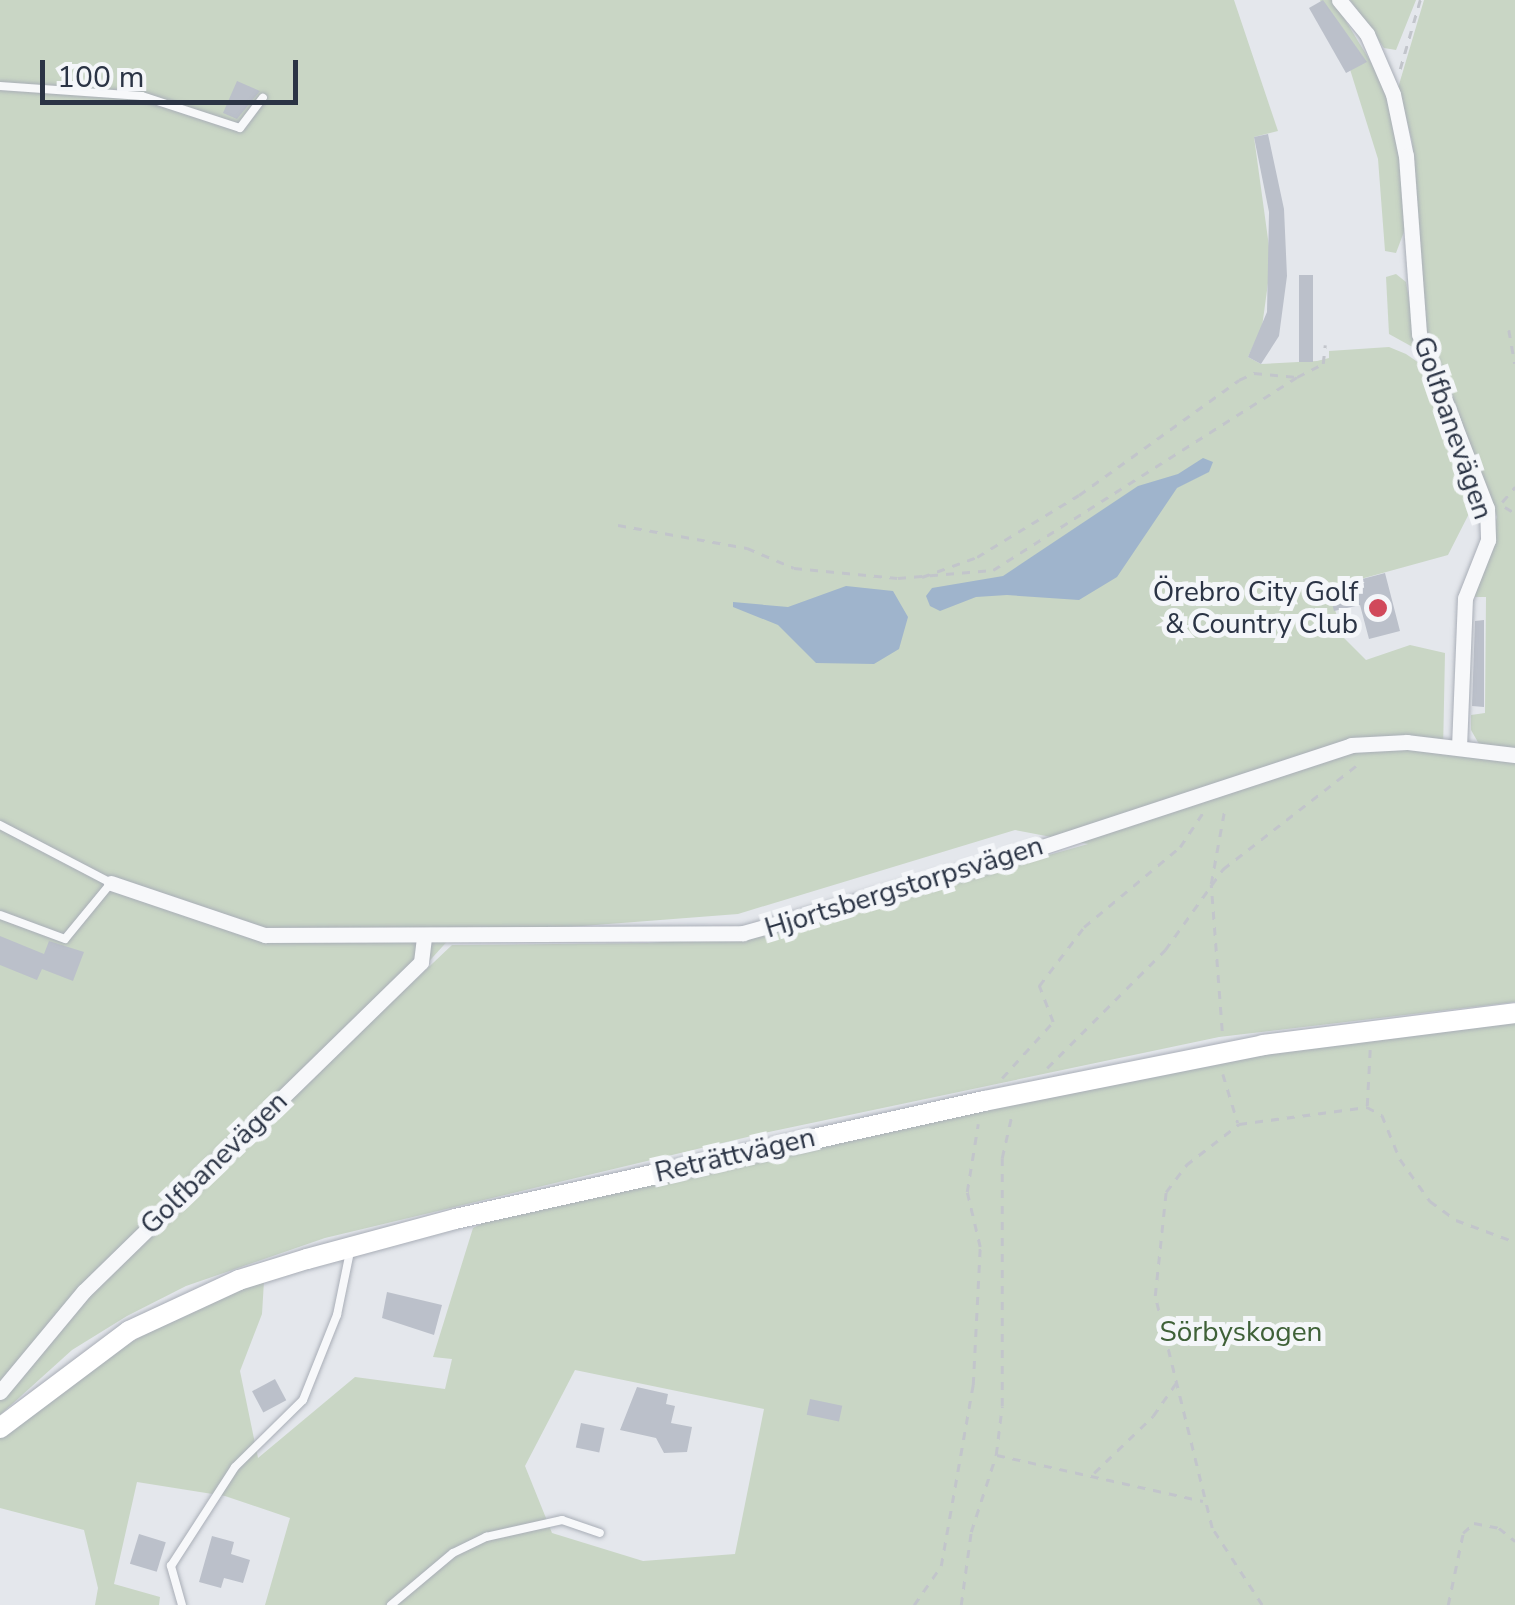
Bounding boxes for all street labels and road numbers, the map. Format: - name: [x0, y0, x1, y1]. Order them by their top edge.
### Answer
- street label: Golfbanevägen: [1406, 332, 1500, 524]
- street label: Hjortsbergstorpsvägen: [761, 829, 1047, 945]
- street label: Golfbanevägen: [134, 1084, 294, 1242]
- street label: Reträttvägen: [652, 1120, 818, 1190]

